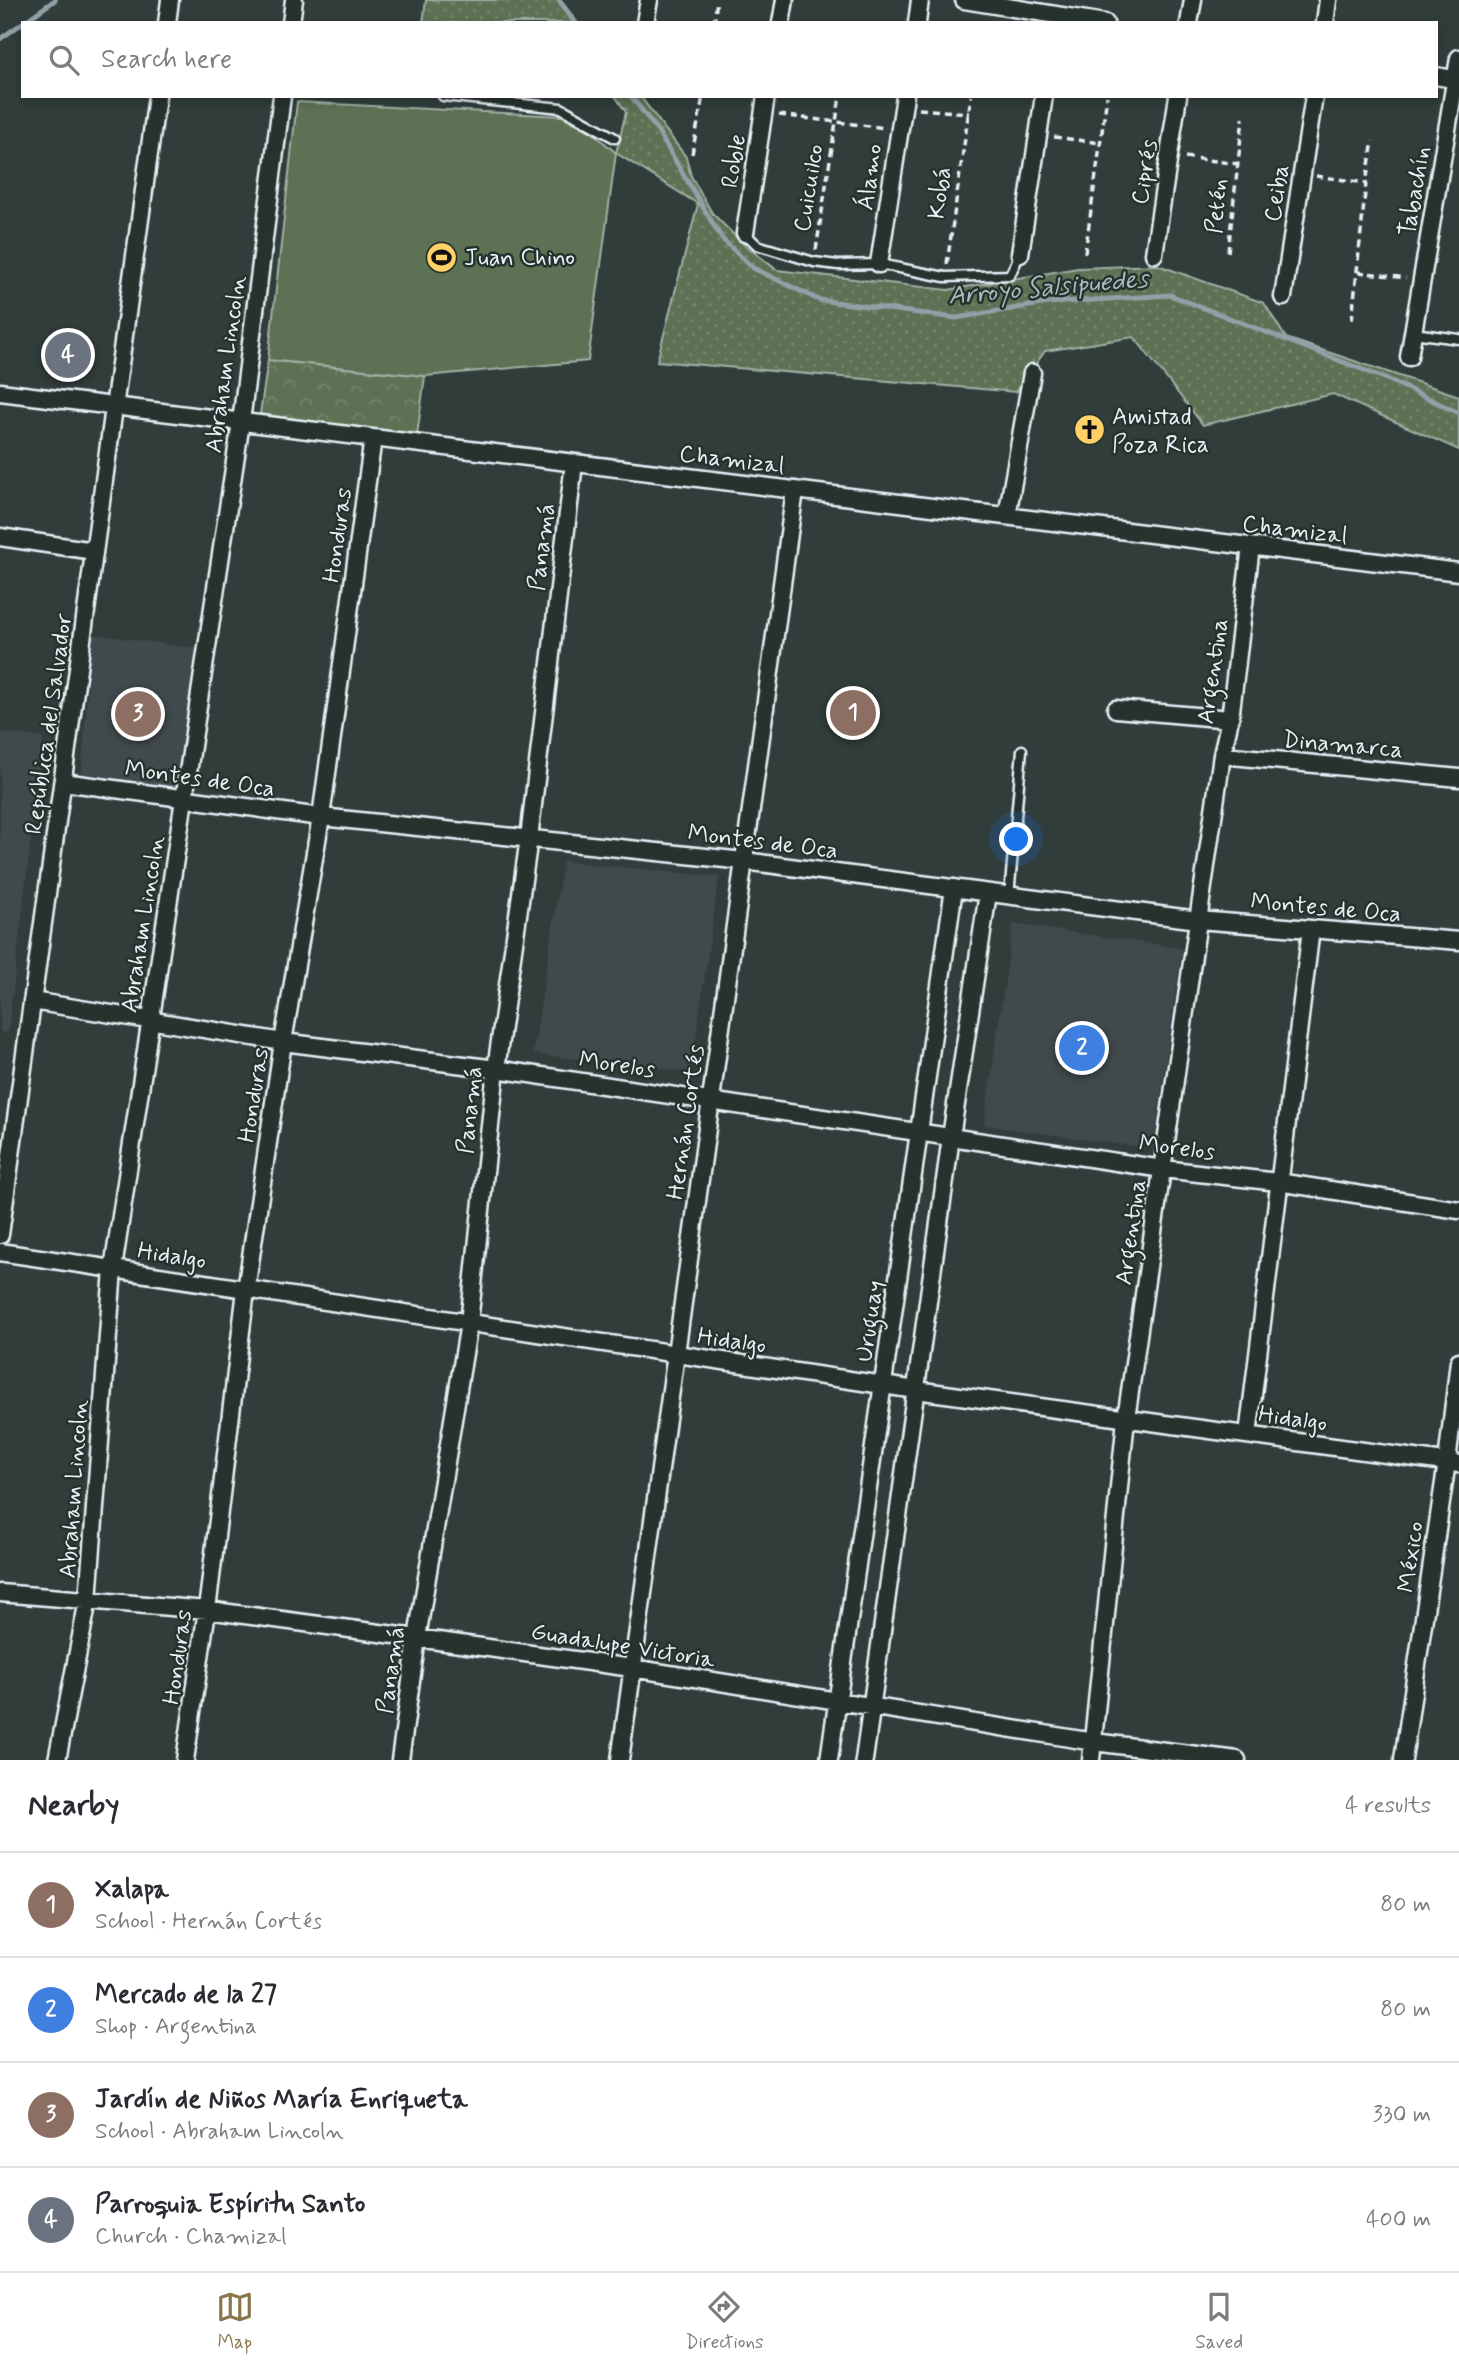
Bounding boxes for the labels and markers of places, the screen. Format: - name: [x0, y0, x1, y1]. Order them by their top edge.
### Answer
- sports icon: Juan Chino: [424, 240, 458, 274]
- place label: Juan Chino: [464, 243, 575, 274]
- pin: 4: [45, 329, 91, 381]
- place label: Amistad Poza Rica: [1112, 402, 1209, 461]
- church icon: Amistad Poza Rica: [1072, 413, 1106, 447]
- pin: 1: [830, 687, 876, 739]
- pin: 3: [115, 688, 161, 740]
- pin: 2: [1059, 1022, 1105, 1074]

